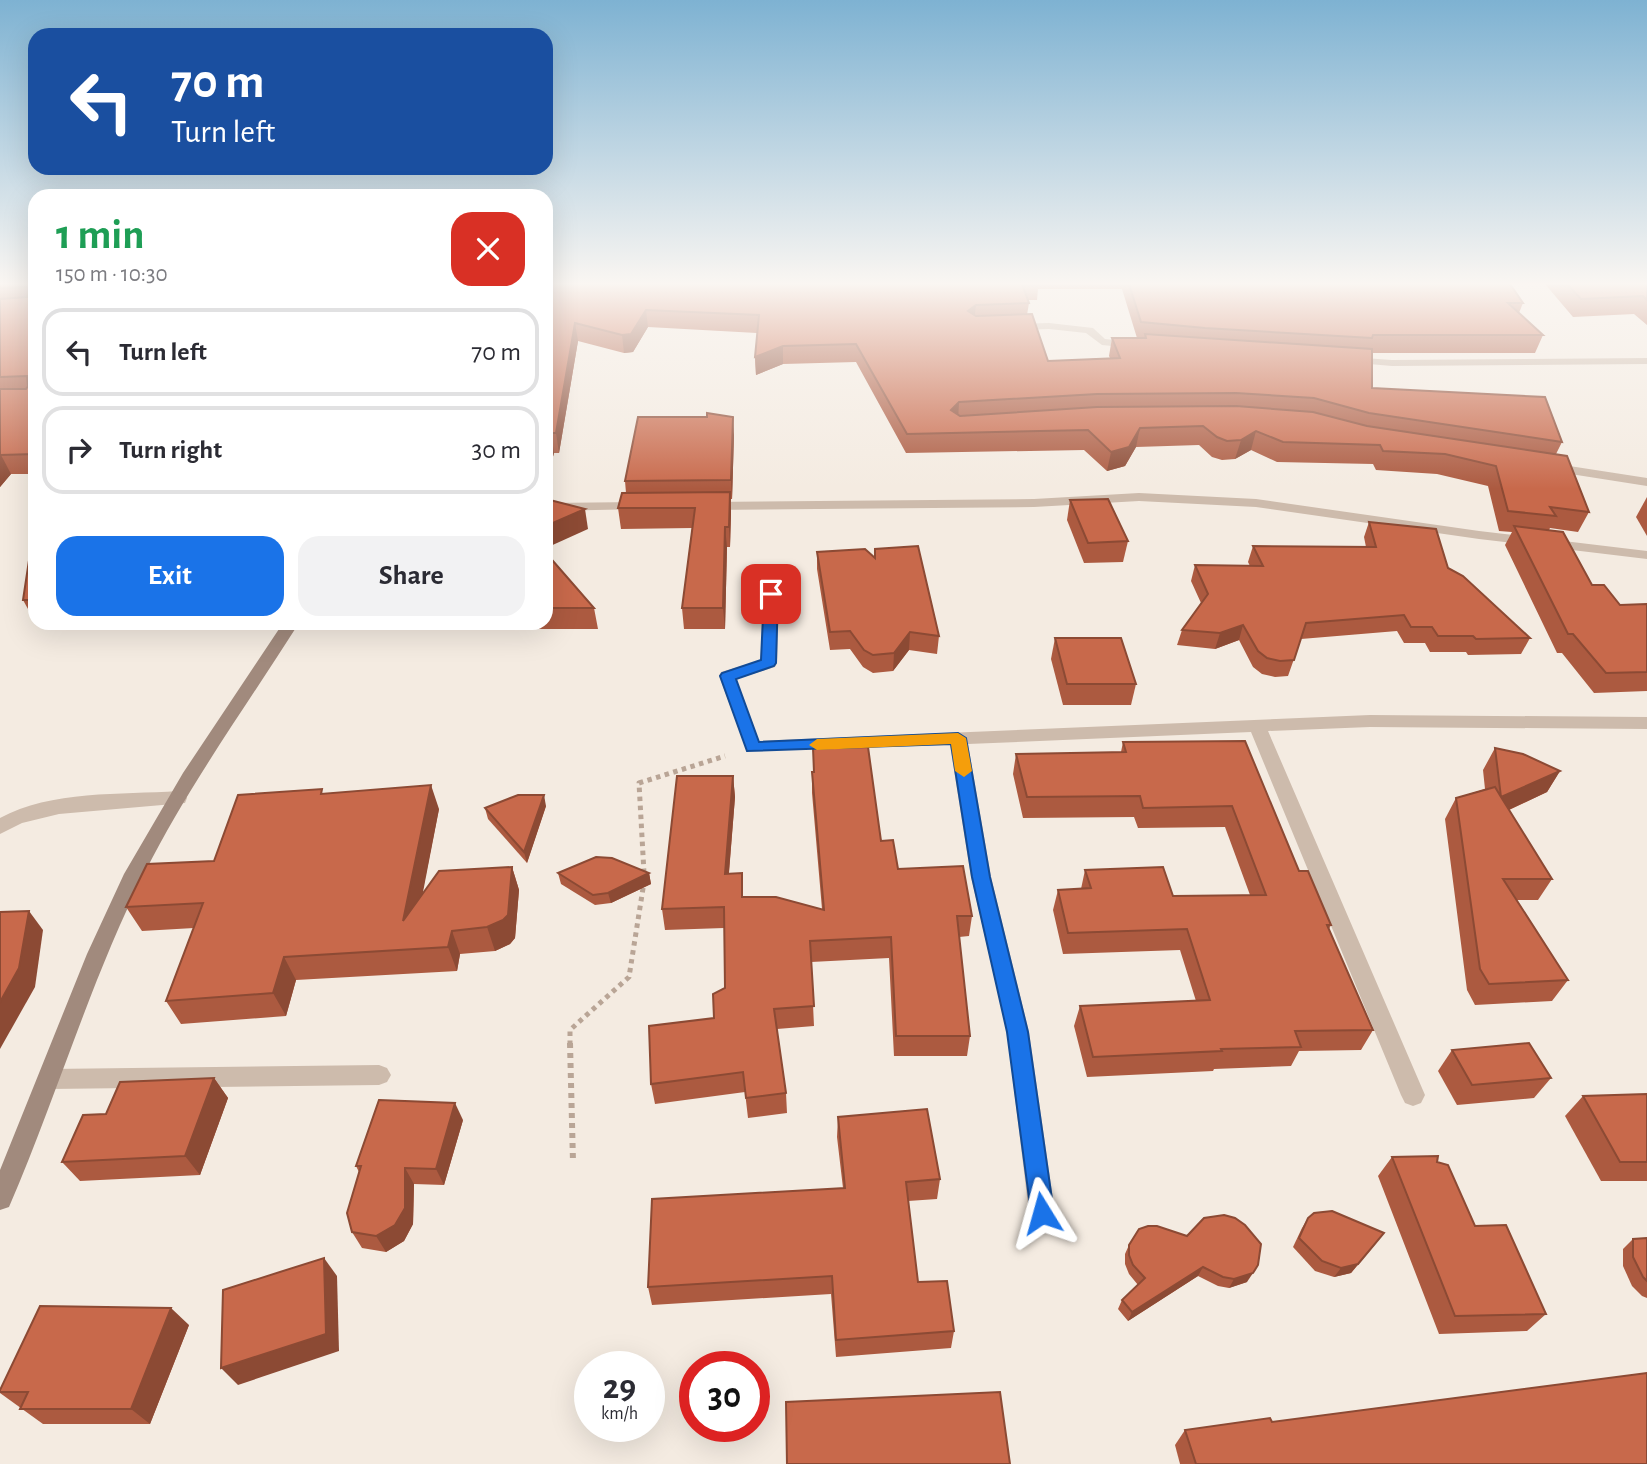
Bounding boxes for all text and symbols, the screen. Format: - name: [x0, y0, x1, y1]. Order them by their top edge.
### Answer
- icon: left: [56, 56, 147, 147]
- text: 70 m: [171, 58, 265, 107]
- text: Turn left: [171, 116, 275, 148]
- button: close: [451, 212, 525, 286]
- text: 1 min: [56, 214, 145, 256]
- text: 150 m · 10:30: [56, 263, 168, 286]
- icon: left: [60, 333, 98, 371]
- text: Turn left: [119, 339, 207, 365]
- text: 70 m: [471, 339, 521, 365]
- icon: right: [60, 431, 98, 469]
- text: Turn right: [119, 437, 222, 463]
- text: 30 m: [471, 437, 521, 463]
- button: Exit: [56, 536, 284, 616]
- button: Share: [298, 536, 525, 616]
- pin: [741, 564, 801, 624]
- icon: arrive: [752, 575, 790, 613]
- position arrow: [1005, 1176, 1079, 1250]
- speed limit sign: 30: [679, 1351, 770, 1442]
- text: 29: [603, 1370, 636, 1405]
- text: km/h: [601, 1405, 638, 1423]

